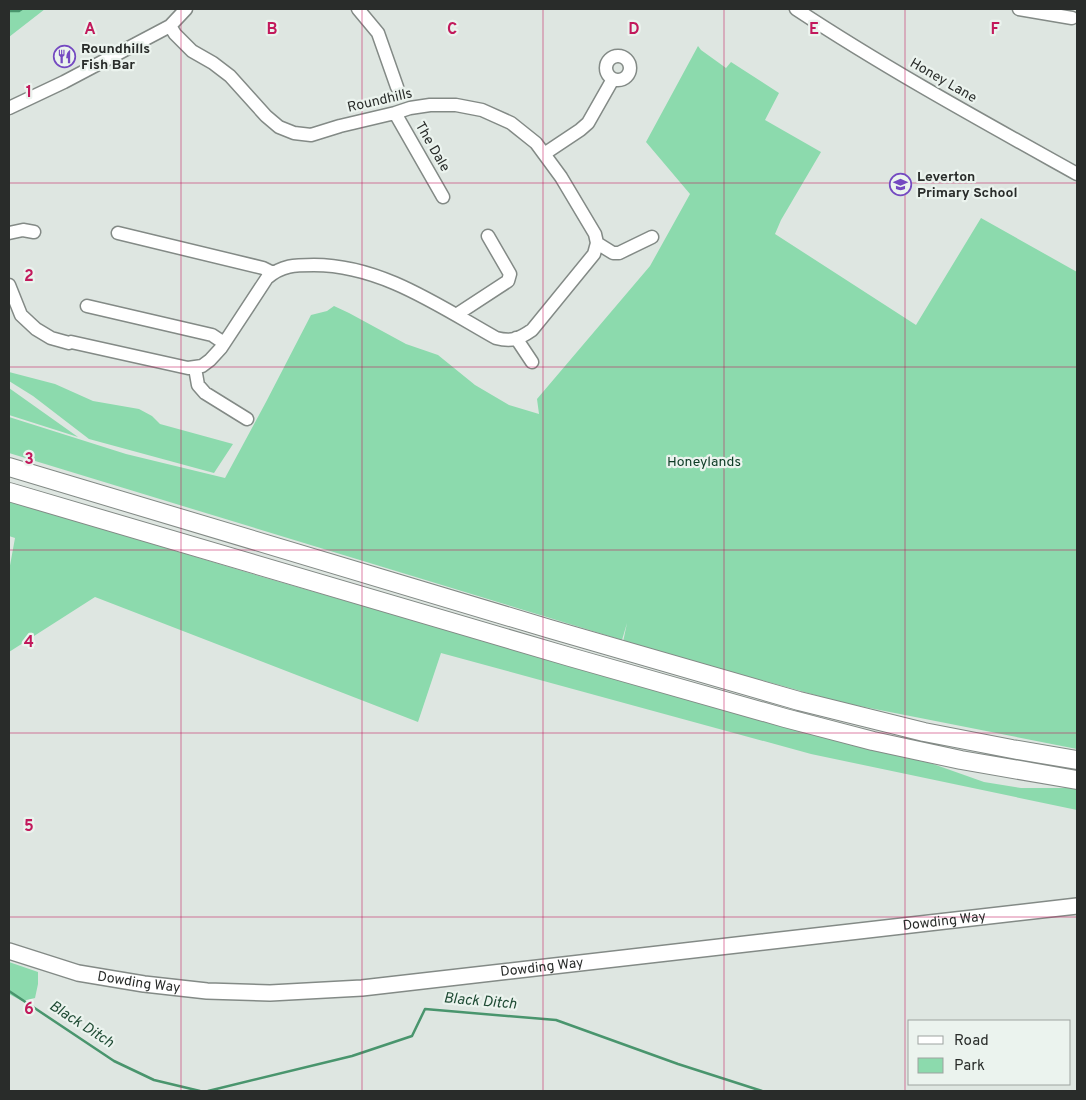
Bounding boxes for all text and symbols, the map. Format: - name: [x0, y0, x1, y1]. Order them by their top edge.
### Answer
- text: A: [84, 20, 96, 40]
- text: B: [266, 20, 278, 40]
- text: C: [447, 20, 457, 40]
- text: D: [628, 20, 640, 40]
- text: E: [809, 20, 819, 40]
- text: F: [990, 20, 1000, 40]
- place label: Roundhills Fish Bar: [81, 41, 150, 74]
- restaurant icon: Roundhills Fish Bar: [53, 45, 77, 69]
- street label: Honey Lane: [906, 55, 980, 107]
- text: 1: [26, 83, 32, 103]
- street label: Roundhills: [346, 85, 414, 117]
- street label: The Dale: [411, 119, 453, 175]
- place label: Leverton Primary School: [917, 169, 1018, 202]
- school or university icon: Leverton Primary School: [889, 173, 913, 197]
- text: 2: [24, 267, 34, 287]
- text: 3: [24, 450, 34, 470]
- park label: Honeylands: [667, 454, 741, 471]
- text: 4: [24, 633, 34, 653]
- text: 5: [24, 817, 34, 837]
- street label: Dowding Way: [902, 908, 987, 934]
- street label: Dowding Way: [499, 954, 584, 981]
- street label: Dowding Way: [96, 968, 181, 996]
- water label: Black Ditch: [443, 989, 517, 1015]
- water label: Black Ditch: [45, 997, 117, 1053]
- text: 6: [24, 1000, 34, 1020]
- legend: [908, 1020, 1071, 1085]
- text: Road: [954, 1032, 989, 1051]
- text: Park: [954, 1057, 985, 1076]

